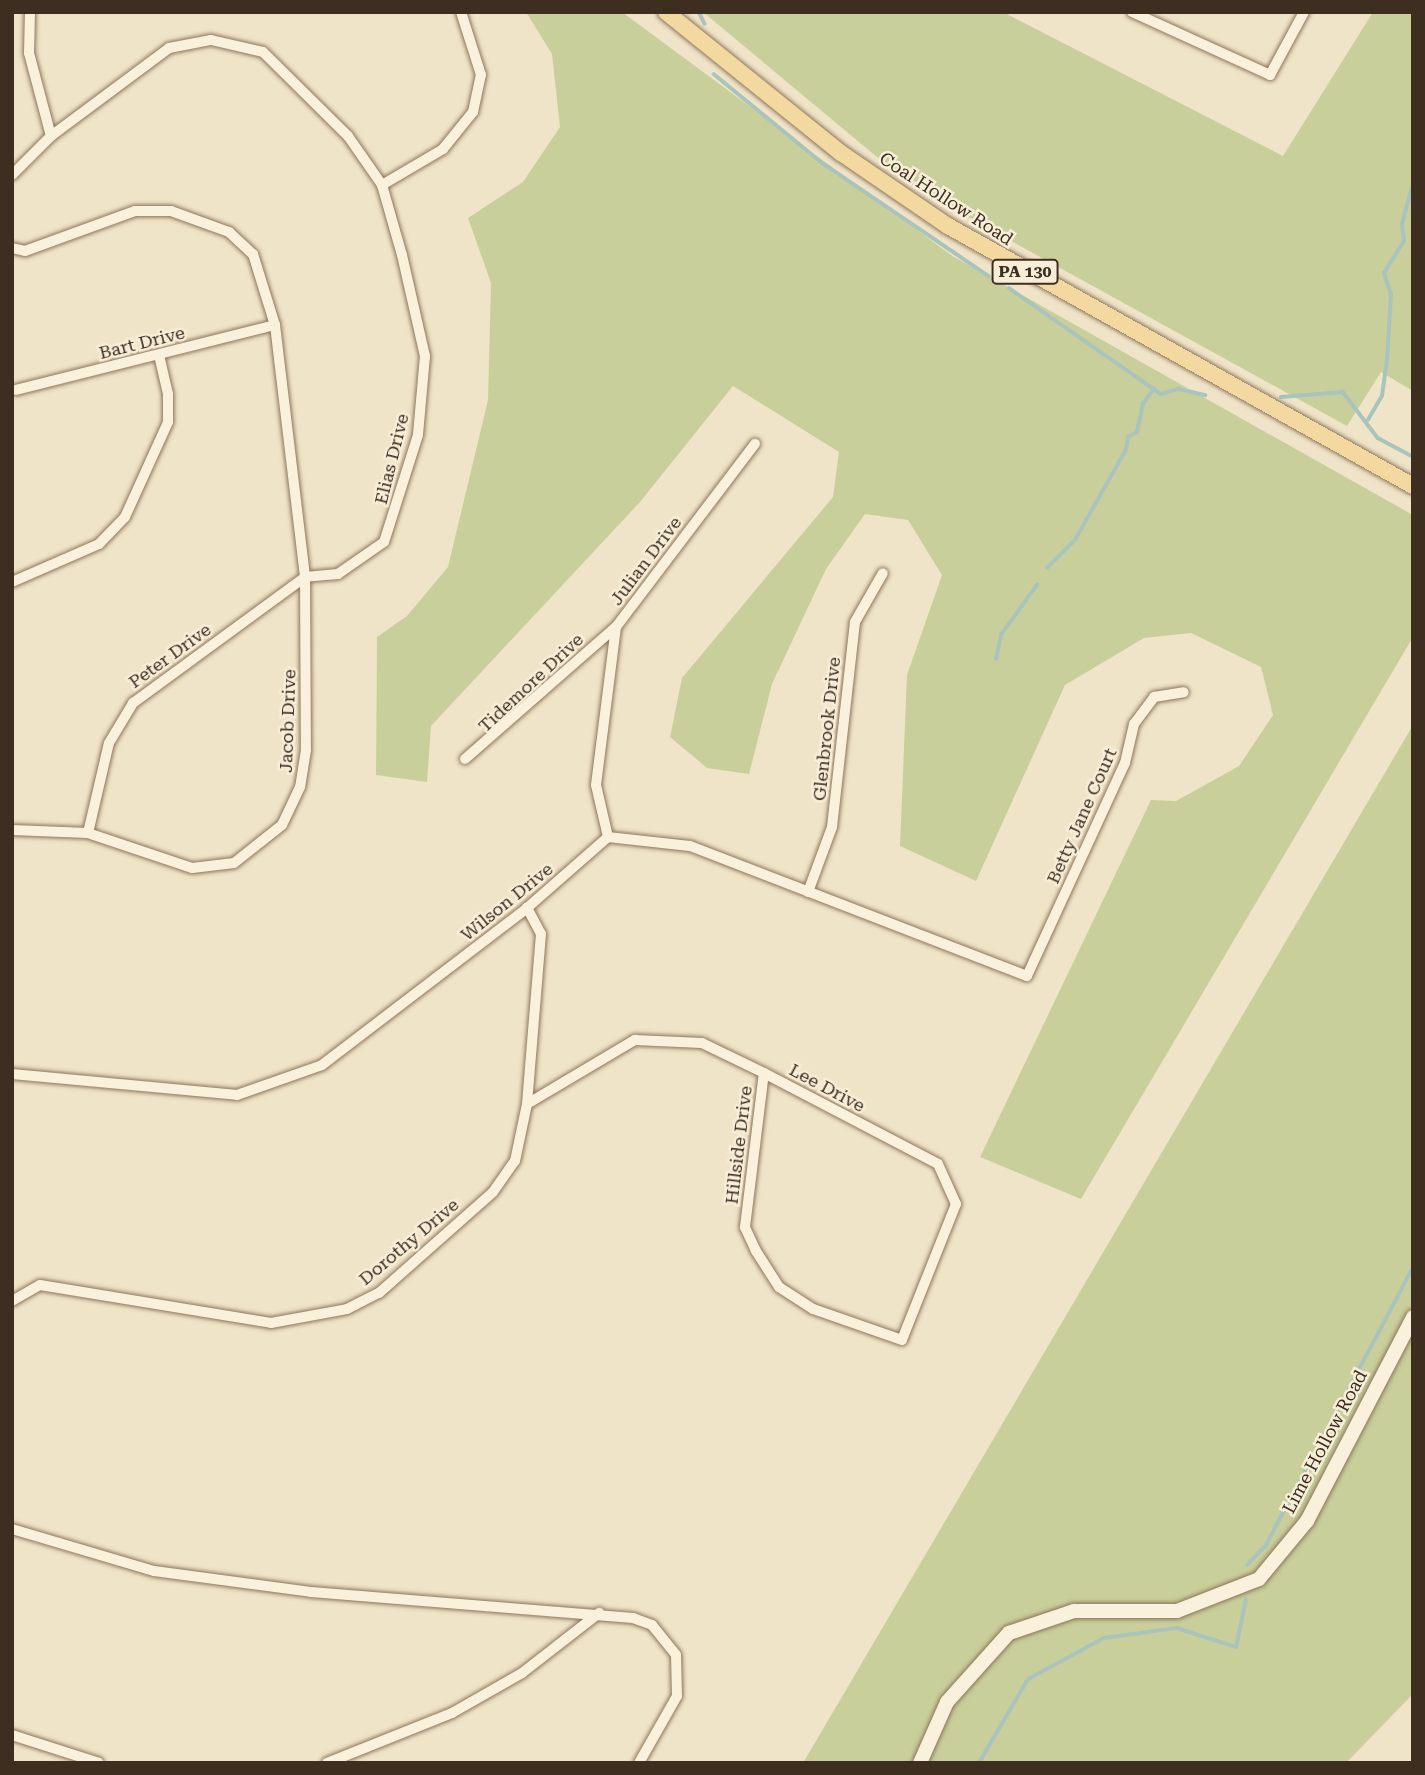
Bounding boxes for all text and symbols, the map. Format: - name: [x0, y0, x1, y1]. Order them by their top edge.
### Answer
- street label: Coal Hollow Road: [875, 148, 1017, 250]
- road number: PA 130: [990, 260, 1060, 284]
- street label: Bart Drive: [97, 322, 187, 364]
- street label: Elias Drive: [370, 411, 414, 507]
- street label: Julian Drive: [606, 512, 686, 610]
- street label: Peter Drive: [125, 619, 215, 693]
- street label: Tidemore Drive: [474, 629, 588, 737]
- street label: Glenbrook Drive: [809, 656, 845, 802]
- street label: Jacob Drive: [275, 669, 301, 773]
- street label: Betty Jane Court: [1042, 745, 1122, 887]
- street label: Wilson Drive: [457, 858, 557, 946]
- street label: Lee Drive: [785, 1059, 869, 1117]
- street label: Hillside Drive: [721, 1085, 757, 1205]
- street label: Dorothy Drive: [355, 1194, 463, 1290]
- street label: Lime Hollow Road: [1278, 1367, 1372, 1517]

